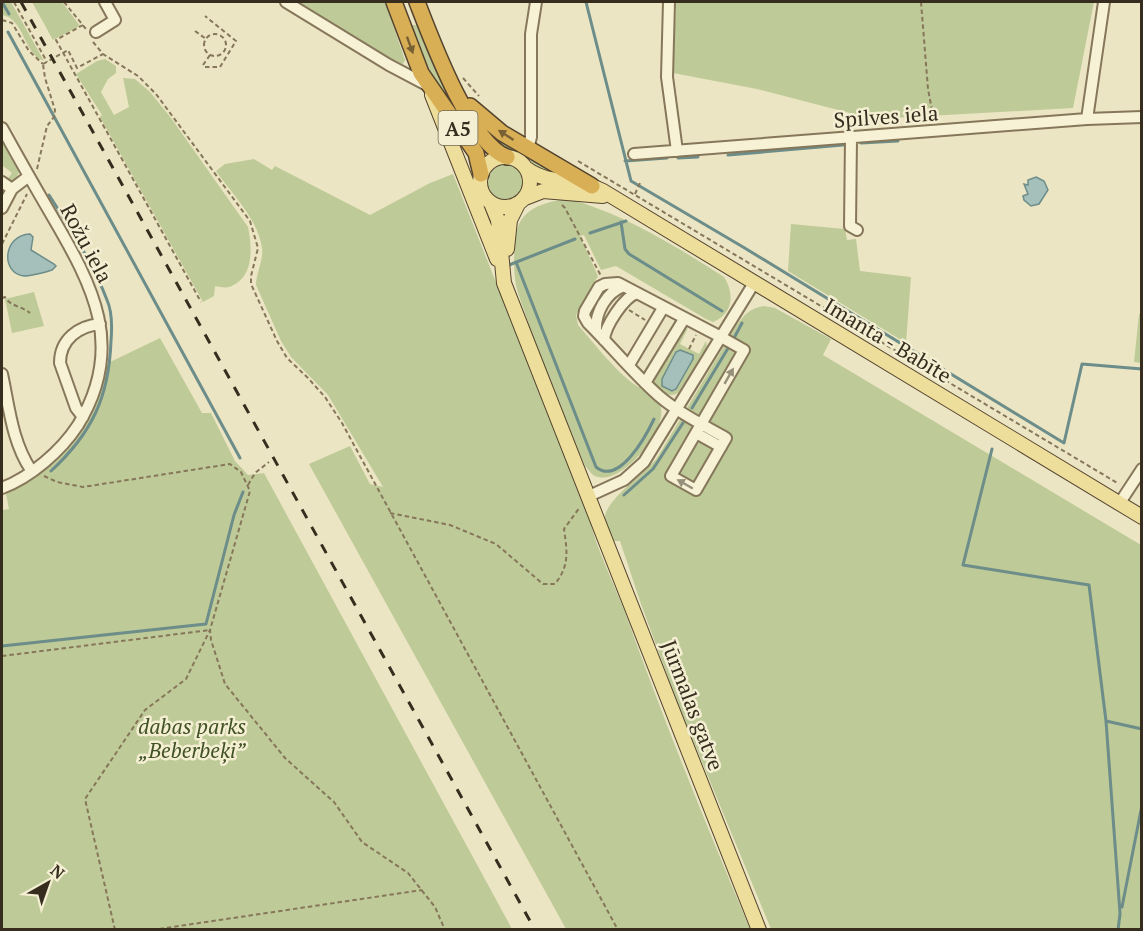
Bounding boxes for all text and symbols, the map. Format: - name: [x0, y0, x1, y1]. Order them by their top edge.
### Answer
- one-way arrow: [406, 36, 416, 54]
- street label: Spilves iela: [833, 98, 940, 134]
- road number: A5: [438, 111, 478, 145]
- one-way arrow: [497, 129, 514, 140]
- street label: Rožu iela: [55, 199, 120, 288]
- street label: Imanta - Babīte: [819, 291, 957, 389]
- one-way arrow: [724, 368, 735, 384]
- one-way arrow: [677, 478, 693, 489]
- street label: Jūrmalas gatve: [655, 636, 731, 774]
- park label: dabas parks „Beberbeķi”: [138, 712, 247, 764]
- north arrow: [18, 853, 78, 913]
- text: N: [46, 859, 69, 884]

